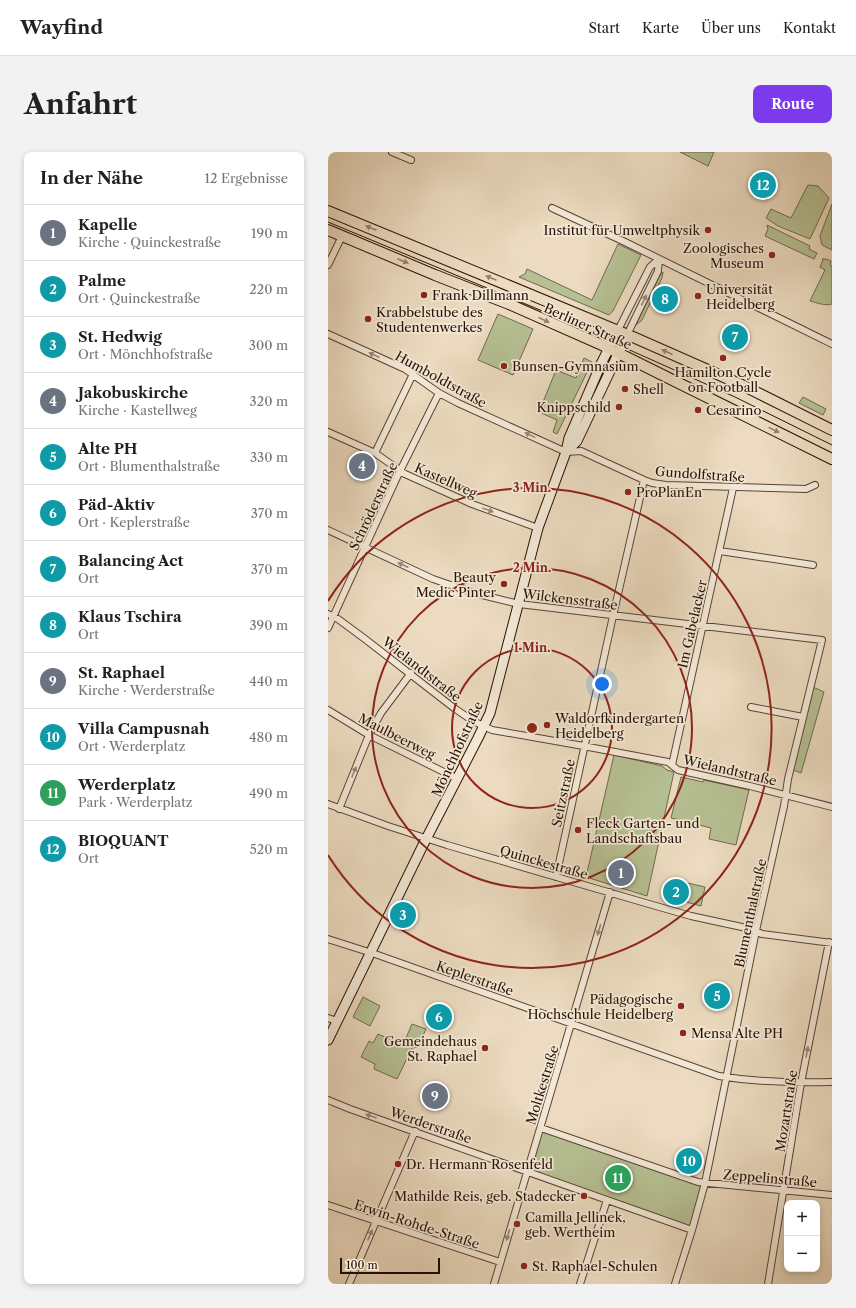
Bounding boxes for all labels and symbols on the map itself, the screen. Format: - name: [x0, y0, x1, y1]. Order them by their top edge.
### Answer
- pin: 12: [750, 170, 776, 200]
- place label: Institut für Umweltphysik: [543, 222, 700, 238]
- one-way arrow: [365, 225, 377, 231]
- marker: Institut für Umweltphysik: [703, 225, 713, 235]
- place label: Zoologisches Museum: [683, 240, 764, 271]
- marker: Zoologisches Museum: [767, 250, 777, 260]
- one-way arrow: [397, 259, 409, 265]
- one-way arrow: [485, 275, 497, 281]
- place label: Universität Heidelberg: [706, 281, 775, 312]
- pin: 8: [652, 284, 678, 314]
- place label: Frank Dillmann: [432, 287, 529, 303]
- marker: Frank Dillmann: [419, 290, 429, 300]
- marker: Universität Heidelberg: [693, 291, 703, 301]
- one-way arrow: [641, 295, 647, 306]
- street label: Berliner Straße: [541, 299, 635, 353]
- place label: Krabbelstube des Studentenwerkes: [376, 304, 483, 335]
- marker: Krabbelstube des Studentenwerkes: [363, 314, 373, 324]
- one-way arrow: [539, 317, 550, 323]
- pin: 7: [722, 322, 748, 352]
- street label: Humboldtstraße: [393, 347, 489, 411]
- one-way arrow: [661, 349, 673, 355]
- one-way arrow: [368, 352, 380, 358]
- marker: Hamilton Cycle on Football: [718, 353, 728, 363]
- place label: Bunsen-Gymnasium: [512, 358, 639, 374]
- marker: Bunsen-Gymnasium: [499, 361, 509, 371]
- place label: Hamilton Cycle on Football: [675, 364, 771, 395]
- place label: Shell: [633, 381, 664, 397]
- marker: Shell: [620, 384, 630, 394]
- place label: Knippschild: [536, 399, 611, 415]
- marker: Knippschild: [614, 402, 624, 412]
- place label: Cesarino: [706, 402, 761, 418]
- marker: Cesarino: [693, 405, 703, 415]
- one-way arrow: [769, 427, 780, 433]
- one-way arrow: [525, 432, 536, 438]
- pin: 4: [349, 451, 375, 481]
- street label: Schröderstraße: [346, 459, 400, 553]
- street label: Kastellweg: [412, 459, 480, 501]
- street label: Gundolfstraße: [655, 463, 745, 485]
- text: 3 Min.: [513, 480, 551, 495]
- place label: ProPlanEn: [636, 484, 702, 500]
- marker: ProPlanEn: [623, 487, 633, 497]
- one-way arrow: [483, 508, 495, 514]
- text: 2 Min.: [513, 560, 551, 575]
- one-way arrow: [397, 562, 408, 568]
- place label: Beauty Medic Pinter: [416, 569, 497, 600]
- street label: Im Gabelacker: [674, 578, 710, 670]
- marker: Beauty Medic Pinter: [499, 579, 509, 589]
- street label: Wilckensstraße: [521, 585, 618, 613]
- street label: Wielandtstraße: [379, 633, 465, 705]
- text: 1 Min.: [514, 640, 550, 655]
- your location: [592, 674, 612, 694]
- street label: Mönchhofstraße: [428, 699, 486, 799]
- street label: Maulbeerweg: [356, 710, 438, 762]
- place label: Waldorfkindergarten Heidelberg: [554, 710, 684, 741]
- marker: Waldorfkindergarten Heidelberg: [542, 720, 552, 730]
- centre of rings: [525, 721, 539, 735]
- street label: Wielandtstraße: [681, 751, 778, 789]
- street label: Seitzstraße: [548, 758, 578, 828]
- one-way arrow: [351, 767, 357, 778]
- place label: Fleck Garten- und Landschaftsbau: [586, 815, 699, 846]
- marker: Fleck Garten- und Landschaftsbau: [573, 825, 583, 835]
- street label: Quinckestraße: [498, 842, 590, 882]
- street label: Blumenthalstraße: [731, 857, 769, 969]
- pin: 1: [608, 858, 634, 888]
- pin: 2: [663, 877, 689, 907]
- pin: 3: [390, 900, 416, 930]
- one-way arrow: [596, 924, 602, 936]
- street label: Keplerstraße: [434, 957, 516, 999]
- pin: 5: [704, 981, 730, 1011]
- place label: Pädagogische Hochschule Heidelberg: [527, 991, 673, 1022]
- marker: Pädagogische Hochschule Heidelberg: [676, 1001, 686, 1011]
- pin: 6: [426, 1002, 452, 1032]
- place label: Mensa Alte PH: [691, 1025, 783, 1041]
- marker: Mensa Alte PH: [678, 1028, 688, 1038]
- place label: Gemeindehaus St. Raphael: [384, 1033, 477, 1064]
- marker: Gemeindehaus St. Raphael: [480, 1043, 490, 1053]
- street label: Moltkestraße: [522, 1043, 562, 1127]
- one-way arrow: [804, 1046, 810, 1058]
- street label: Mozartstraße: [772, 1069, 800, 1153]
- pin: 9: [422, 1081, 448, 1111]
- street label: Werderstraße: [387, 1103, 474, 1146]
- one-way arrow: [365, 1113, 377, 1119]
- pin: 10: [676, 1146, 702, 1176]
- place label: Dr. Hermann Rosenfeld: [406, 1156, 553, 1172]
- marker: Dr. Hermann Rosenfeld: [393, 1159, 403, 1169]
- pin: 11: [605, 1163, 631, 1193]
- street label: Zeppelinstraße: [722, 1166, 818, 1190]
- place label: Mathilde Reis, geb. Stadecker: [394, 1188, 577, 1204]
- marker: Mathilde Reis, geb. Stadecker: [579, 1191, 589, 1201]
- street label: Erwin-Rohde-Straße: [352, 1196, 482, 1252]
- place label: Camilla Jellinek, geb. Wertheim: [525, 1209, 626, 1240]
- marker: Camilla Jellinek, geb. Wertheim: [512, 1219, 522, 1229]
- one-way arrow: [367, 1229, 373, 1241]
- one-way arrow: [505, 1229, 511, 1241]
- scale bar: [340, 1256, 440, 1275]
- place label: St. Raphael-Schulen: [532, 1258, 658, 1274]
- marker: St. Raphael-Schulen: [519, 1261, 529, 1271]

